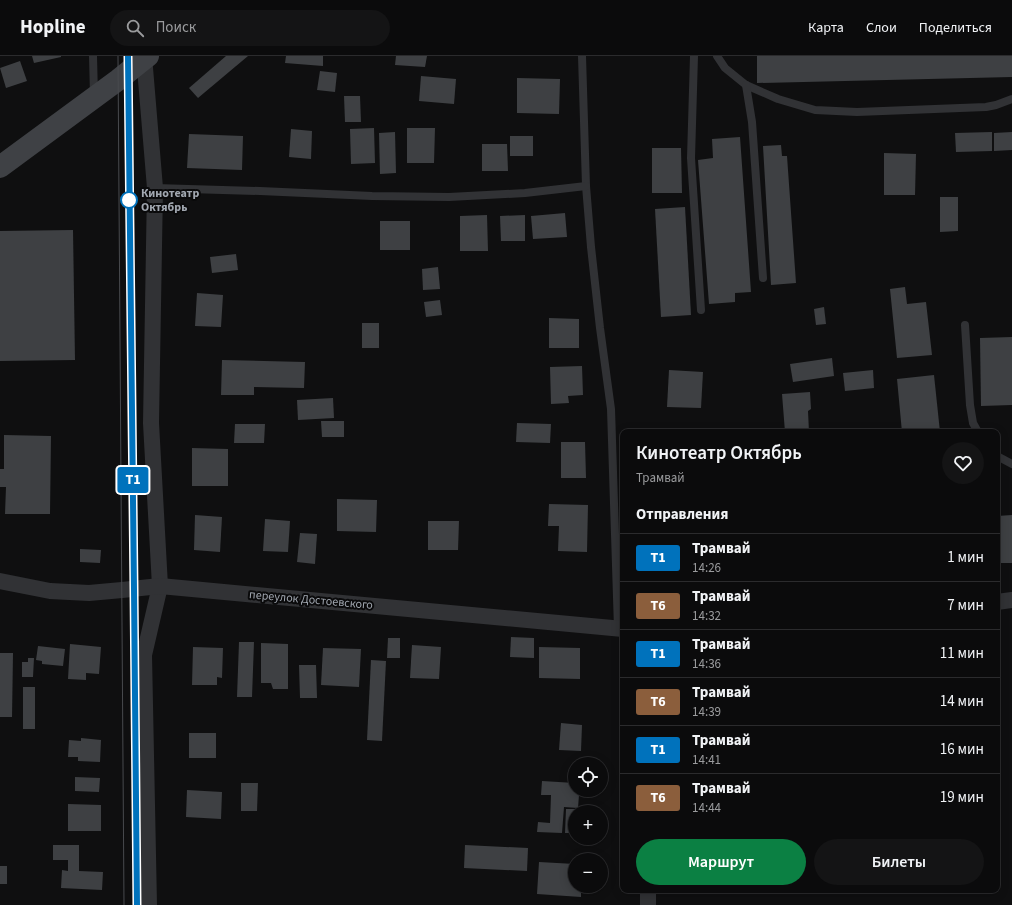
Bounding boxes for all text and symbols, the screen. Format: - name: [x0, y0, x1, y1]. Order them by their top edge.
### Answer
- search box: [110, 10, 390, 46]
- text: Hopline: [20, 14, 86, 41]
- icon: search: [124, 17, 146, 39]
- text: Поиск: [156, 17, 196, 38]
- text: Карта: [808, 18, 844, 38]
- text: Слои: [866, 18, 897, 38]
- text: Поделиться: [919, 18, 992, 38]
- place label: Кинотеатр Октябрь: [141, 185, 199, 216]
- marker: Кинотеатр Октябрь: [120, 191, 138, 209]
- text: Кинотеатр Октябрь: [636, 440, 802, 467]
- button: heart: [942, 442, 984, 484]
- line badge: T1: [115, 467, 151, 493]
- text: Трамвай: [636, 469, 685, 487]
- text: T1: [125, 470, 141, 490]
- text: Отправления: [636, 504, 729, 525]
- text: Трамвай: [692, 538, 751, 559]
- text: 1 мин: [947, 547, 984, 568]
- text: T1: [650, 548, 666, 568]
- text: 14:26: [692, 559, 721, 577]
- street label: переулок Достоевского: [248, 586, 374, 614]
- text: Трамвай: [692, 586, 751, 607]
- text: 7 мин: [947, 595, 984, 616]
- text: T6: [650, 596, 666, 616]
- text: 14:32: [692, 607, 721, 625]
- text: Трамвай: [692, 634, 751, 655]
- text: 11 мин: [940, 643, 984, 664]
- text: T1: [650, 644, 666, 664]
- text: 14:36: [692, 655, 721, 673]
- text: Трамвай: [692, 682, 751, 703]
- text: 14 мин: [940, 691, 984, 712]
- text: T6: [650, 692, 666, 712]
- text: 14:39: [692, 703, 721, 721]
- text: Трамвай: [692, 730, 751, 751]
- text: 16 мин: [940, 739, 984, 760]
- text: T1: [650, 740, 666, 760]
- text: 14:41: [692, 751, 721, 769]
- map controls: [568, 757, 608, 893]
- button: locate: [568, 757, 608, 797]
- text: Трамвай: [692, 778, 751, 799]
- text: 19 мин: [940, 787, 984, 808]
- text: T6: [650, 788, 666, 808]
- text: 14:44: [692, 799, 721, 817]
- button: +: [568, 805, 608, 845]
- button: Маршрут: [636, 839, 806, 885]
- button: Билеты: [814, 839, 984, 885]
- button: −: [568, 853, 608, 893]

